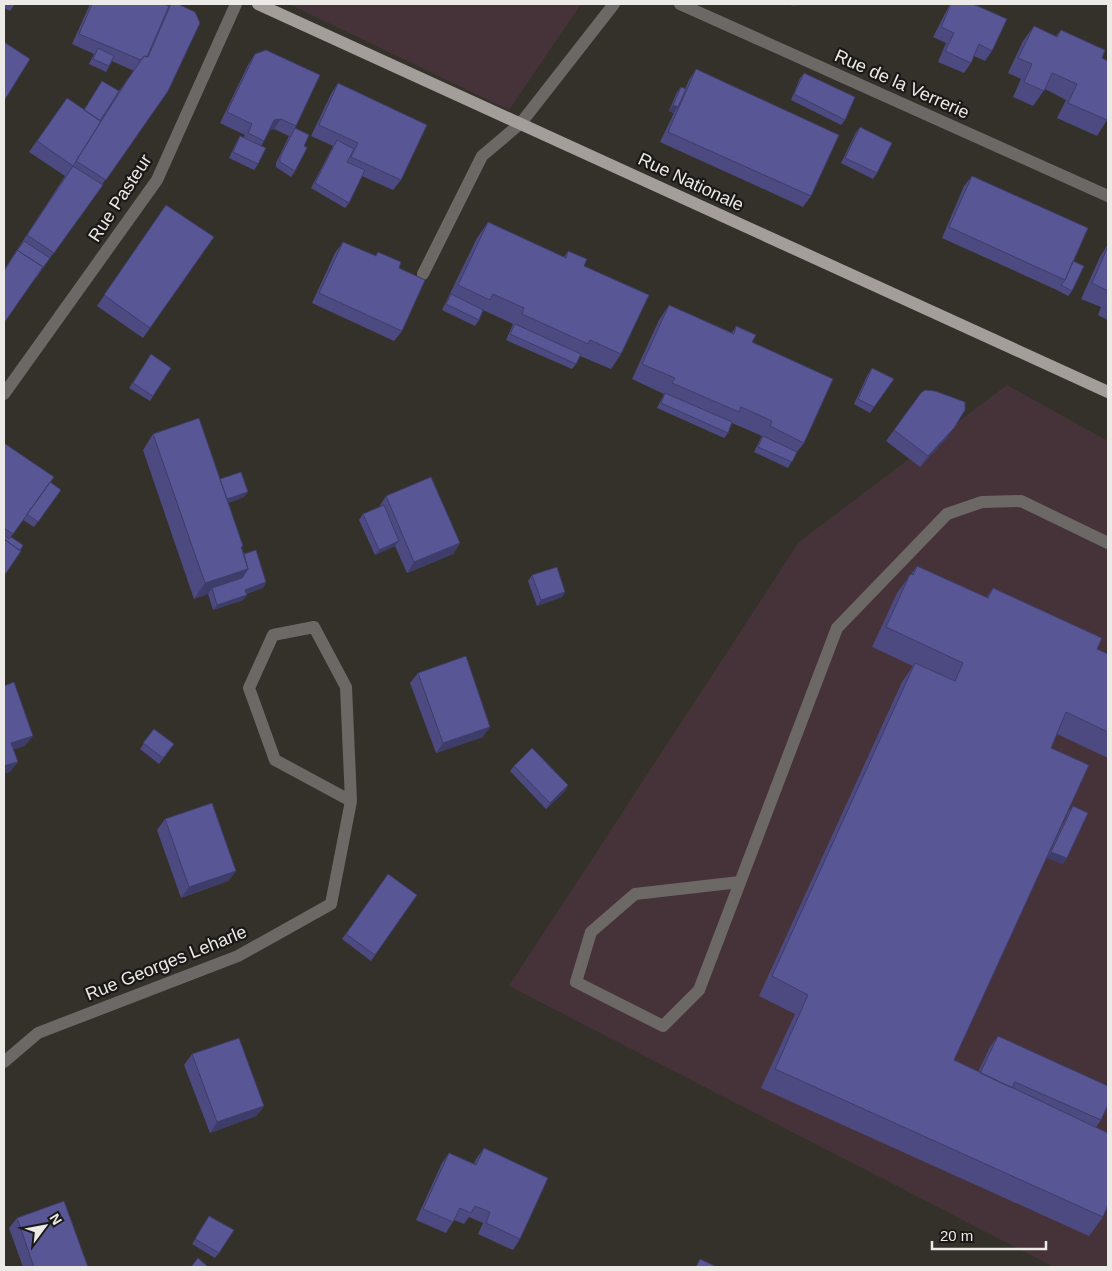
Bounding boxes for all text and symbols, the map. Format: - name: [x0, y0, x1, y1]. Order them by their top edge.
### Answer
- street label: Rue de la Verrerie: [832, 45, 972, 123]
- street label: Rue Nationale: [635, 149, 747, 215]
- street label: Rue Pasteur: [84, 151, 156, 245]
- street label: Rue Georges Leharle: [82, 921, 250, 1005]
- north arrow: [20, 1201, 70, 1251]
- text: N: [47, 1211, 65, 1228]
- scale bar: [932, 1218, 1046, 1250]
- text: 20 m: [940, 1227, 973, 1244]

